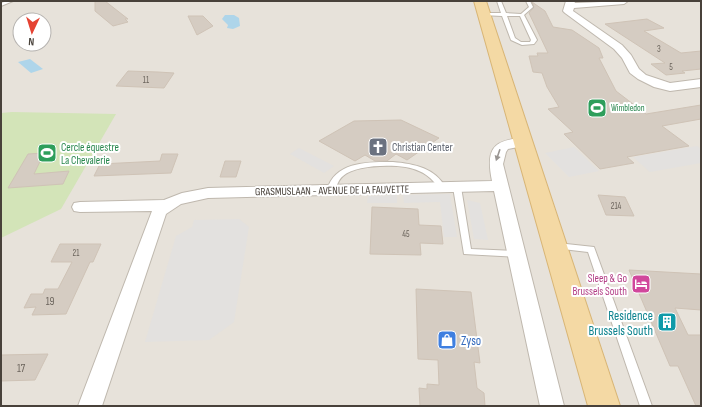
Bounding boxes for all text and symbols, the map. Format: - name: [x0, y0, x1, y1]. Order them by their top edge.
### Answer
- north arrow: [12, 12, 52, 52]
- text: N: [28, 35, 35, 48]
- house number: 3: [657, 44, 661, 55]
- house number: 5: [669, 62, 673, 73]
- house number: 11: [143, 75, 150, 86]
- sports icon: Wimbledon: [586, 97, 608, 119]
- place label: Wimbledon: [611, 103, 645, 114]
- church icon: Christian Center: [367, 136, 389, 158]
- place label: Cercle équestre La Chevalerie: [61, 141, 119, 167]
- place label: Christian Center: [392, 141, 453, 154]
- sports icon: Cercle équestre La Chevalerie: [36, 142, 58, 164]
- one-way arrow: [495, 150, 501, 162]
- street label: GRASMUSLAAN - AVENUE DE LA FAUVETTE: [255, 183, 409, 198]
- house number: 214: [611, 201, 622, 212]
- house number: 45: [402, 229, 410, 240]
- house number: 21: [73, 248, 80, 259]
- place label: Sleep & Go Brussels South: [572, 272, 627, 298]
- hotel icon: Sleep & Go Brussels South: [630, 273, 652, 295]
- house number: 19: [46, 295, 54, 308]
- place label: Residence Brussels South: [589, 308, 653, 339]
- building icon: Residence Brussels South: [656, 311, 678, 333]
- shop icon: Zyso: [436, 329, 458, 351]
- place label: Zyso: [461, 333, 481, 349]
- house number: 17: [17, 362, 26, 375]

